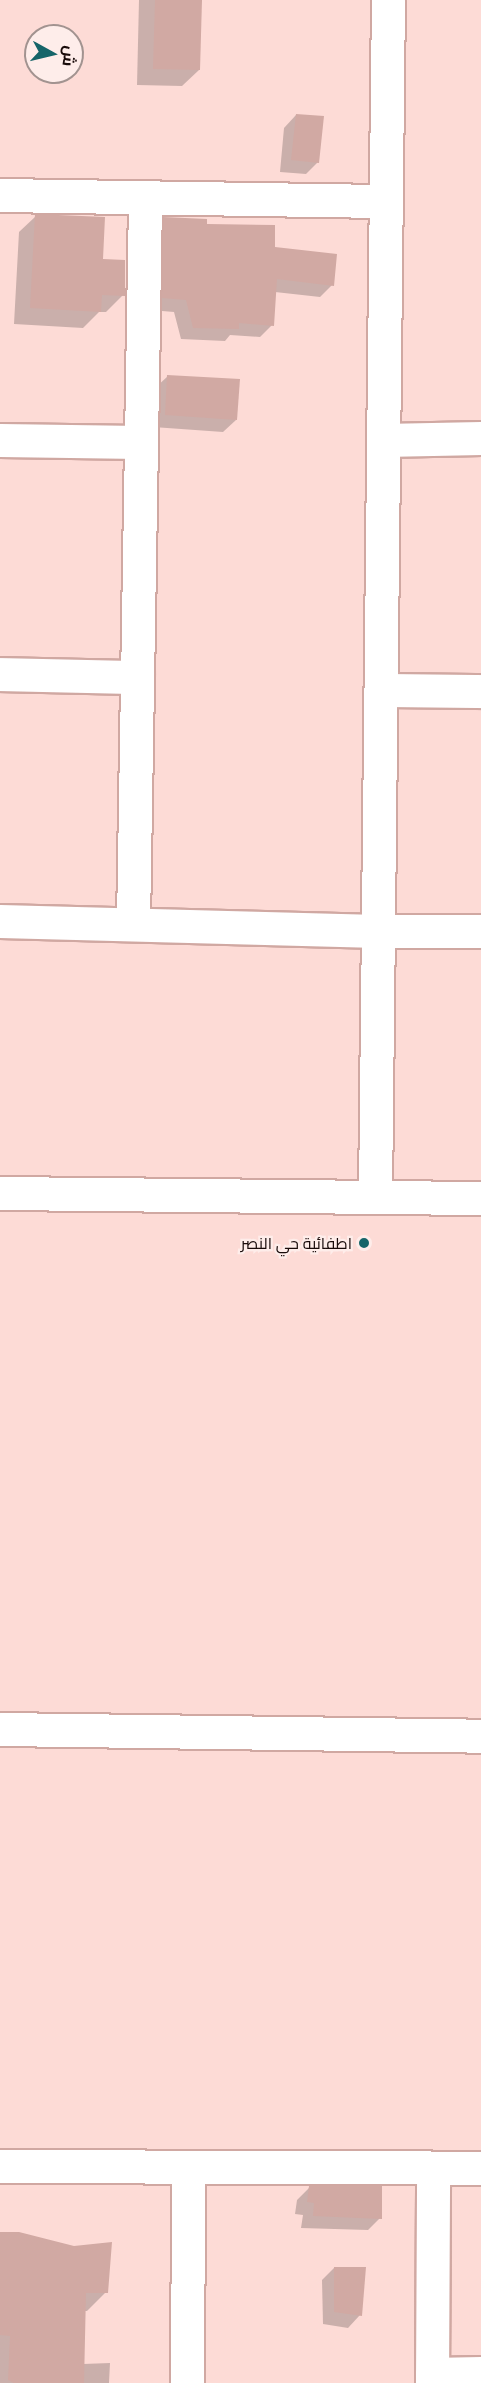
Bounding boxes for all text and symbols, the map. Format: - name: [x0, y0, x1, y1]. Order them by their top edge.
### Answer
- north arrow: [24, 24, 84, 84]
- text: ش: [59, 45, 81, 68]
- place label: اطفائية حي النصر: [241, 1233, 352, 1253]
- marker: اطفائية حي النصر: [357, 1236, 371, 1250]

